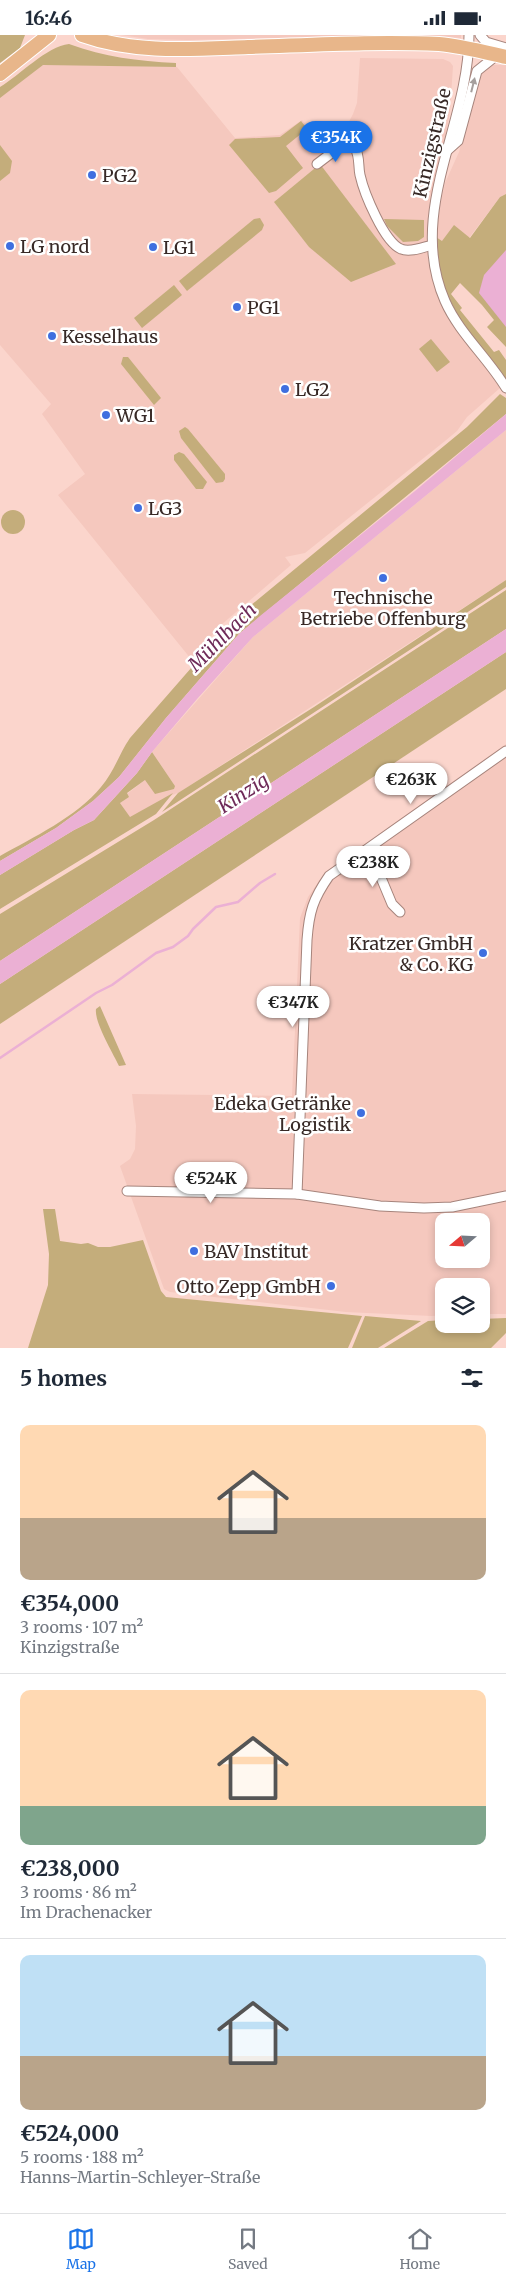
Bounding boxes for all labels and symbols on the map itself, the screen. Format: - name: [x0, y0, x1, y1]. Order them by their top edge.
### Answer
- one-way arrow: [469, 78, 477, 93]
- street label: Kinzigstraße: [408, 86, 456, 200]
- pin: €354K: [301, 121, 371, 163]
- place label: PG2: [102, 164, 138, 187]
- marker: PG2: [86, 169, 98, 181]
- place label: LG nord: [20, 235, 89, 258]
- place label: LG1: [163, 236, 195, 259]
- marker: LG nord: [4, 240, 16, 252]
- marker: LG1: [147, 241, 159, 253]
- place label: PG1: [247, 296, 280, 319]
- marker: PG1: [231, 301, 243, 313]
- place label: Kesselhaus: [62, 325, 158, 348]
- marker: Kesselhaus: [46, 330, 58, 342]
- place label: LG2: [295, 378, 330, 401]
- marker: LG2: [279, 383, 291, 395]
- place label: WG1: [115, 404, 155, 427]
- marker: WG1: [100, 409, 112, 421]
- place label: LG3: [148, 497, 182, 520]
- marker: LG3: [132, 502, 144, 514]
- marker: Technische Betriebe Offenburg: [377, 572, 389, 584]
- place label: Technische Betriebe Offenburg: [300, 586, 466, 630]
- water label: Mühlbach: [182, 598, 261, 677]
- pin: €263K: [376, 763, 446, 805]
- water label: Kinzig: [212, 768, 273, 819]
- pin: €238K: [338, 845, 408, 888]
- place label: Kratzer GmbH & Co. KG: [349, 932, 473, 976]
- marker: Kratzer GmbH & Co. KG: [477, 947, 489, 959]
- pin: €347K: [258, 985, 328, 1028]
- place label: Edeka Getränke Logistik: [214, 1092, 352, 1136]
- marker: Edeka Getränke Logistik: [355, 1107, 367, 1119]
- pin: €524K: [176, 1161, 246, 1204]
- north arrow: [435, 1213, 490, 1267]
- place label: BAV Institut: [204, 1240, 308, 1263]
- marker: BAV Institut: [188, 1245, 200, 1257]
- place label: Otto Zepp GmbH: [176, 1275, 321, 1298]
- marker: Otto Zepp GmbH: [325, 1280, 337, 1292]

